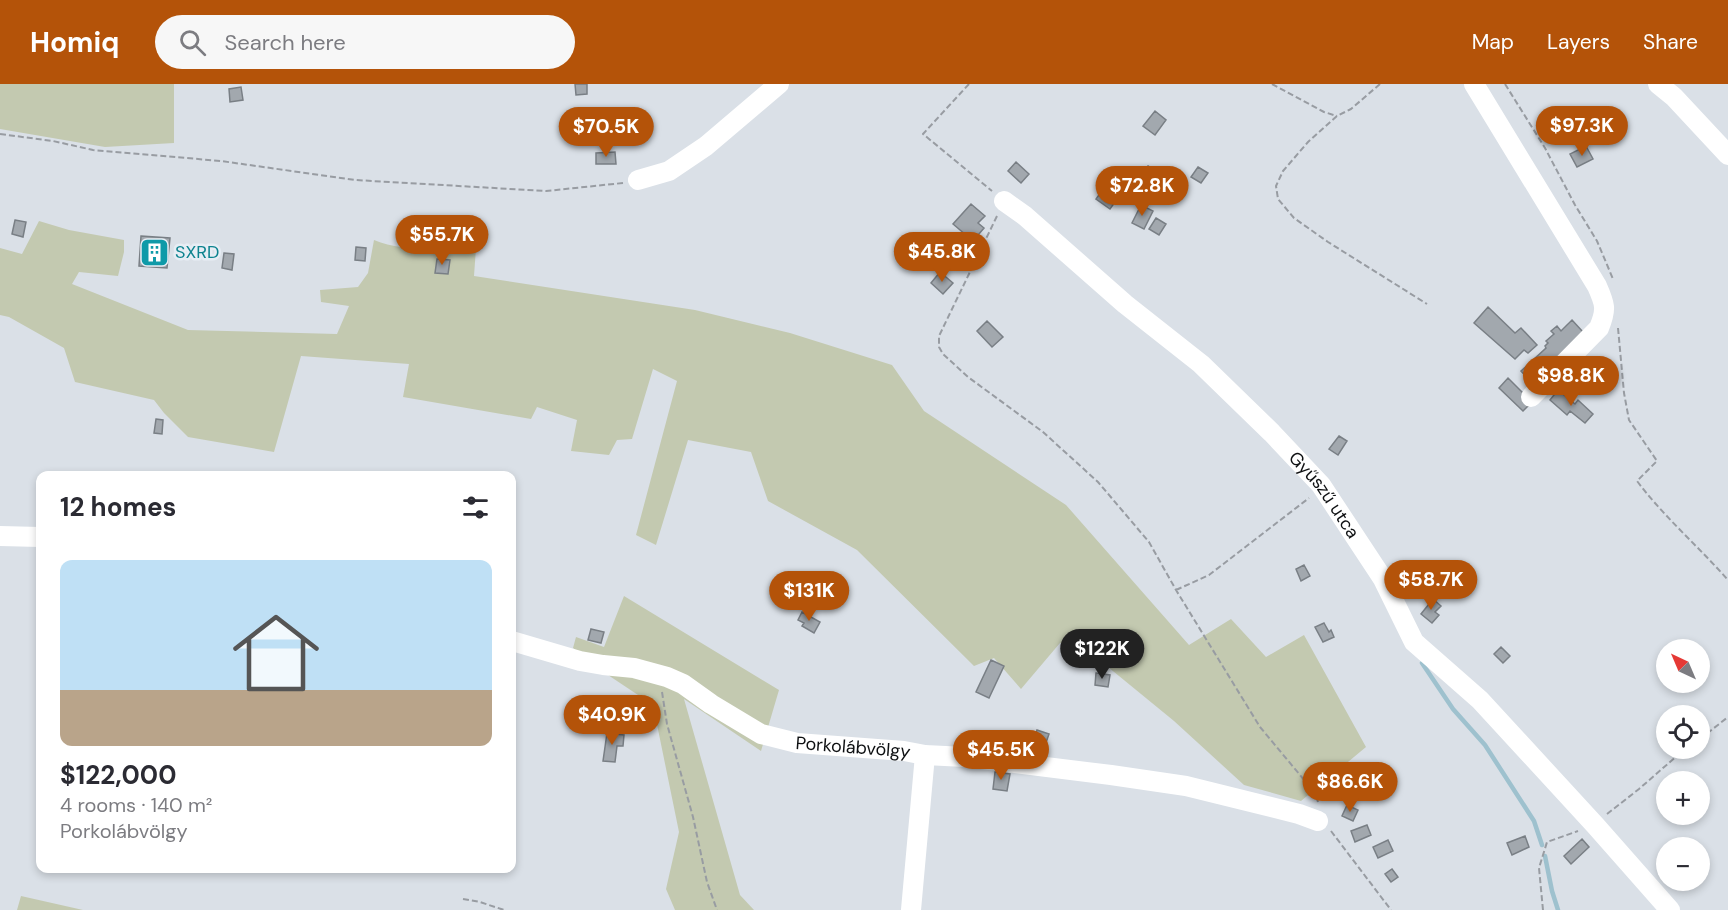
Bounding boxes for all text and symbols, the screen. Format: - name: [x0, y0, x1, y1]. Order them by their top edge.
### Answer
- search box: [155, 15, 575, 69]
- text: Homiq: [30, 24, 119, 61]
- icon: search: [176, 26, 209, 59]
- text: Search here: [224, 28, 346, 57]
- text: Map: [1472, 28, 1514, 56]
- text: Layers: [1547, 28, 1610, 56]
- text: Share: [1643, 28, 1698, 56]
- pin: $97.3K: [1533, 106, 1631, 157]
- pin: $70.5K: [557, 107, 655, 158]
- text: $97.3K: [1550, 112, 1614, 138]
- text: $70.5K: [573, 113, 639, 139]
- pin: $72.8K: [1093, 166, 1191, 217]
- text: $72.8K: [1110, 172, 1174, 198]
- pin: $55.7K: [393, 215, 491, 266]
- text: $55.7K: [409, 221, 475, 247]
- pin: $45.8K: [893, 232, 991, 283]
- building icon: SXRD: [138, 236, 170, 268]
- text: $45.8K: [908, 238, 976, 264]
- place label: SXRD: [175, 240, 219, 264]
- pin: $98.8K: [1522, 356, 1620, 407]
- text: $98.8K: [1537, 362, 1605, 388]
- street label: Gyűszű utca: [1283, 446, 1365, 543]
- text: 12 homes: [60, 490, 176, 524]
- icon: filters: [459, 491, 492, 524]
- pin: $58.7K: [1382, 560, 1480, 611]
- text: $58.7K: [1398, 566, 1464, 592]
- pin: $131K: [767, 571, 851, 622]
- text: $131K: [783, 577, 835, 603]
- icon: home: [222, 599, 330, 707]
- pin: $122K: [1060, 629, 1144, 680]
- text: $122K: [1074, 635, 1130, 661]
- north arrow: [1656, 639, 1710, 693]
- map controls: [1656, 639, 1710, 891]
- pin: $40.9K: [563, 695, 661, 746]
- text: $40.9K: [578, 701, 646, 727]
- button: locate: [1656, 705, 1710, 759]
- pin: $45.5K: [952, 730, 1050, 781]
- street label: Porkolábvölgy: [795, 731, 912, 764]
- text: $45.5K: [967, 736, 1035, 762]
- text: $122,000: [60, 758, 176, 792]
- pin: $86.6K: [1301, 762, 1399, 813]
- text: $86.6K: [1317, 768, 1383, 794]
- button: +: [1656, 771, 1710, 825]
- text: 4 rooms · 140 m²: [60, 792, 212, 818]
- text: Porkolábvölgy: [60, 818, 188, 844]
- button: −: [1656, 837, 1710, 891]

